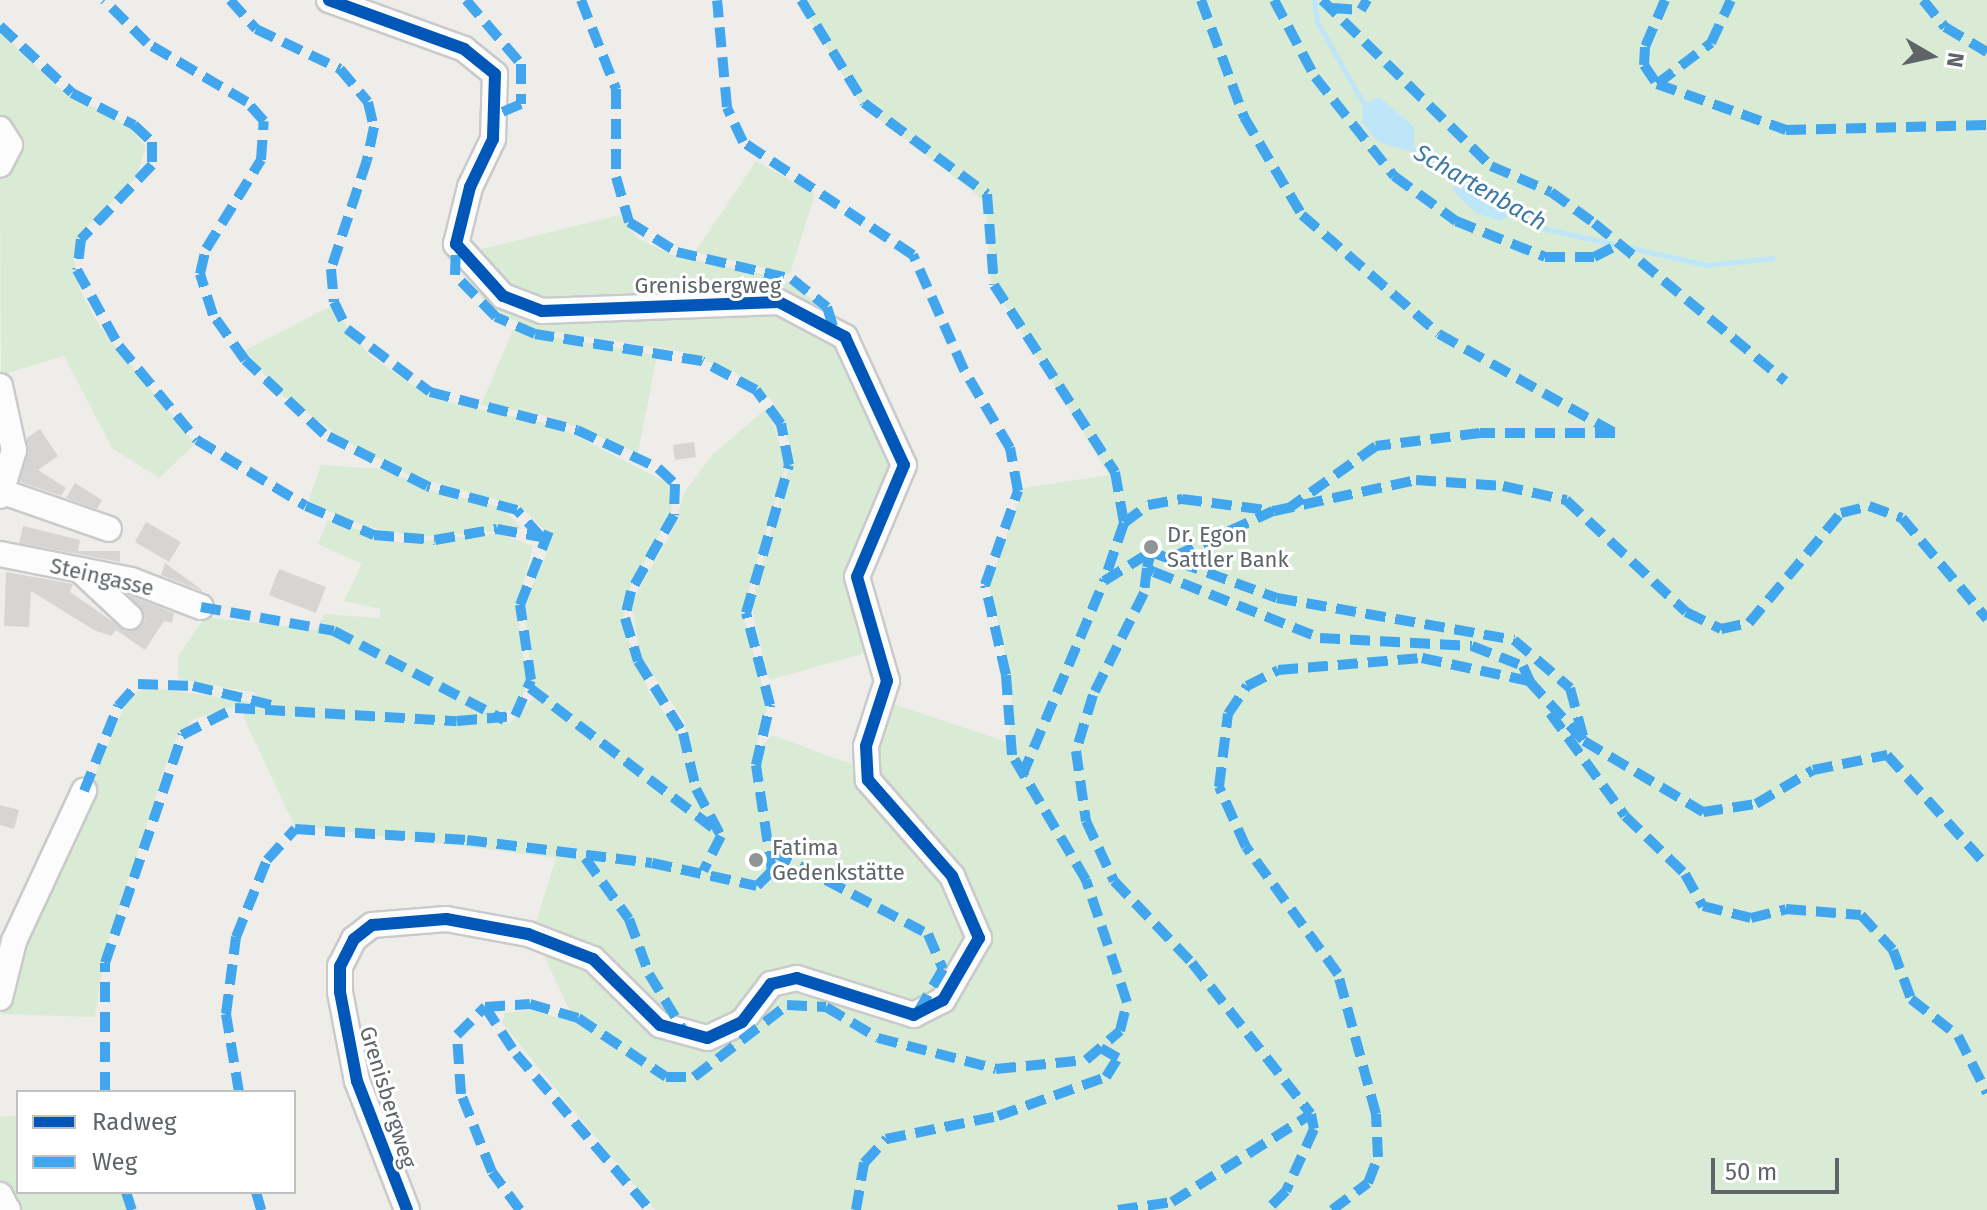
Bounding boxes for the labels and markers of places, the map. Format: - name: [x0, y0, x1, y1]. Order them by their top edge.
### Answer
- place label: Dr. Egon Sattler Bank: [1167, 521, 1289, 572]
- marker: Dr. Egon Sattler Bank: [1142, 538, 1160, 556]
- place label: Fatima Gedenkstätte: [772, 834, 905, 886]
- marker: Fatima Gedenkstätte: [747, 851, 765, 869]

